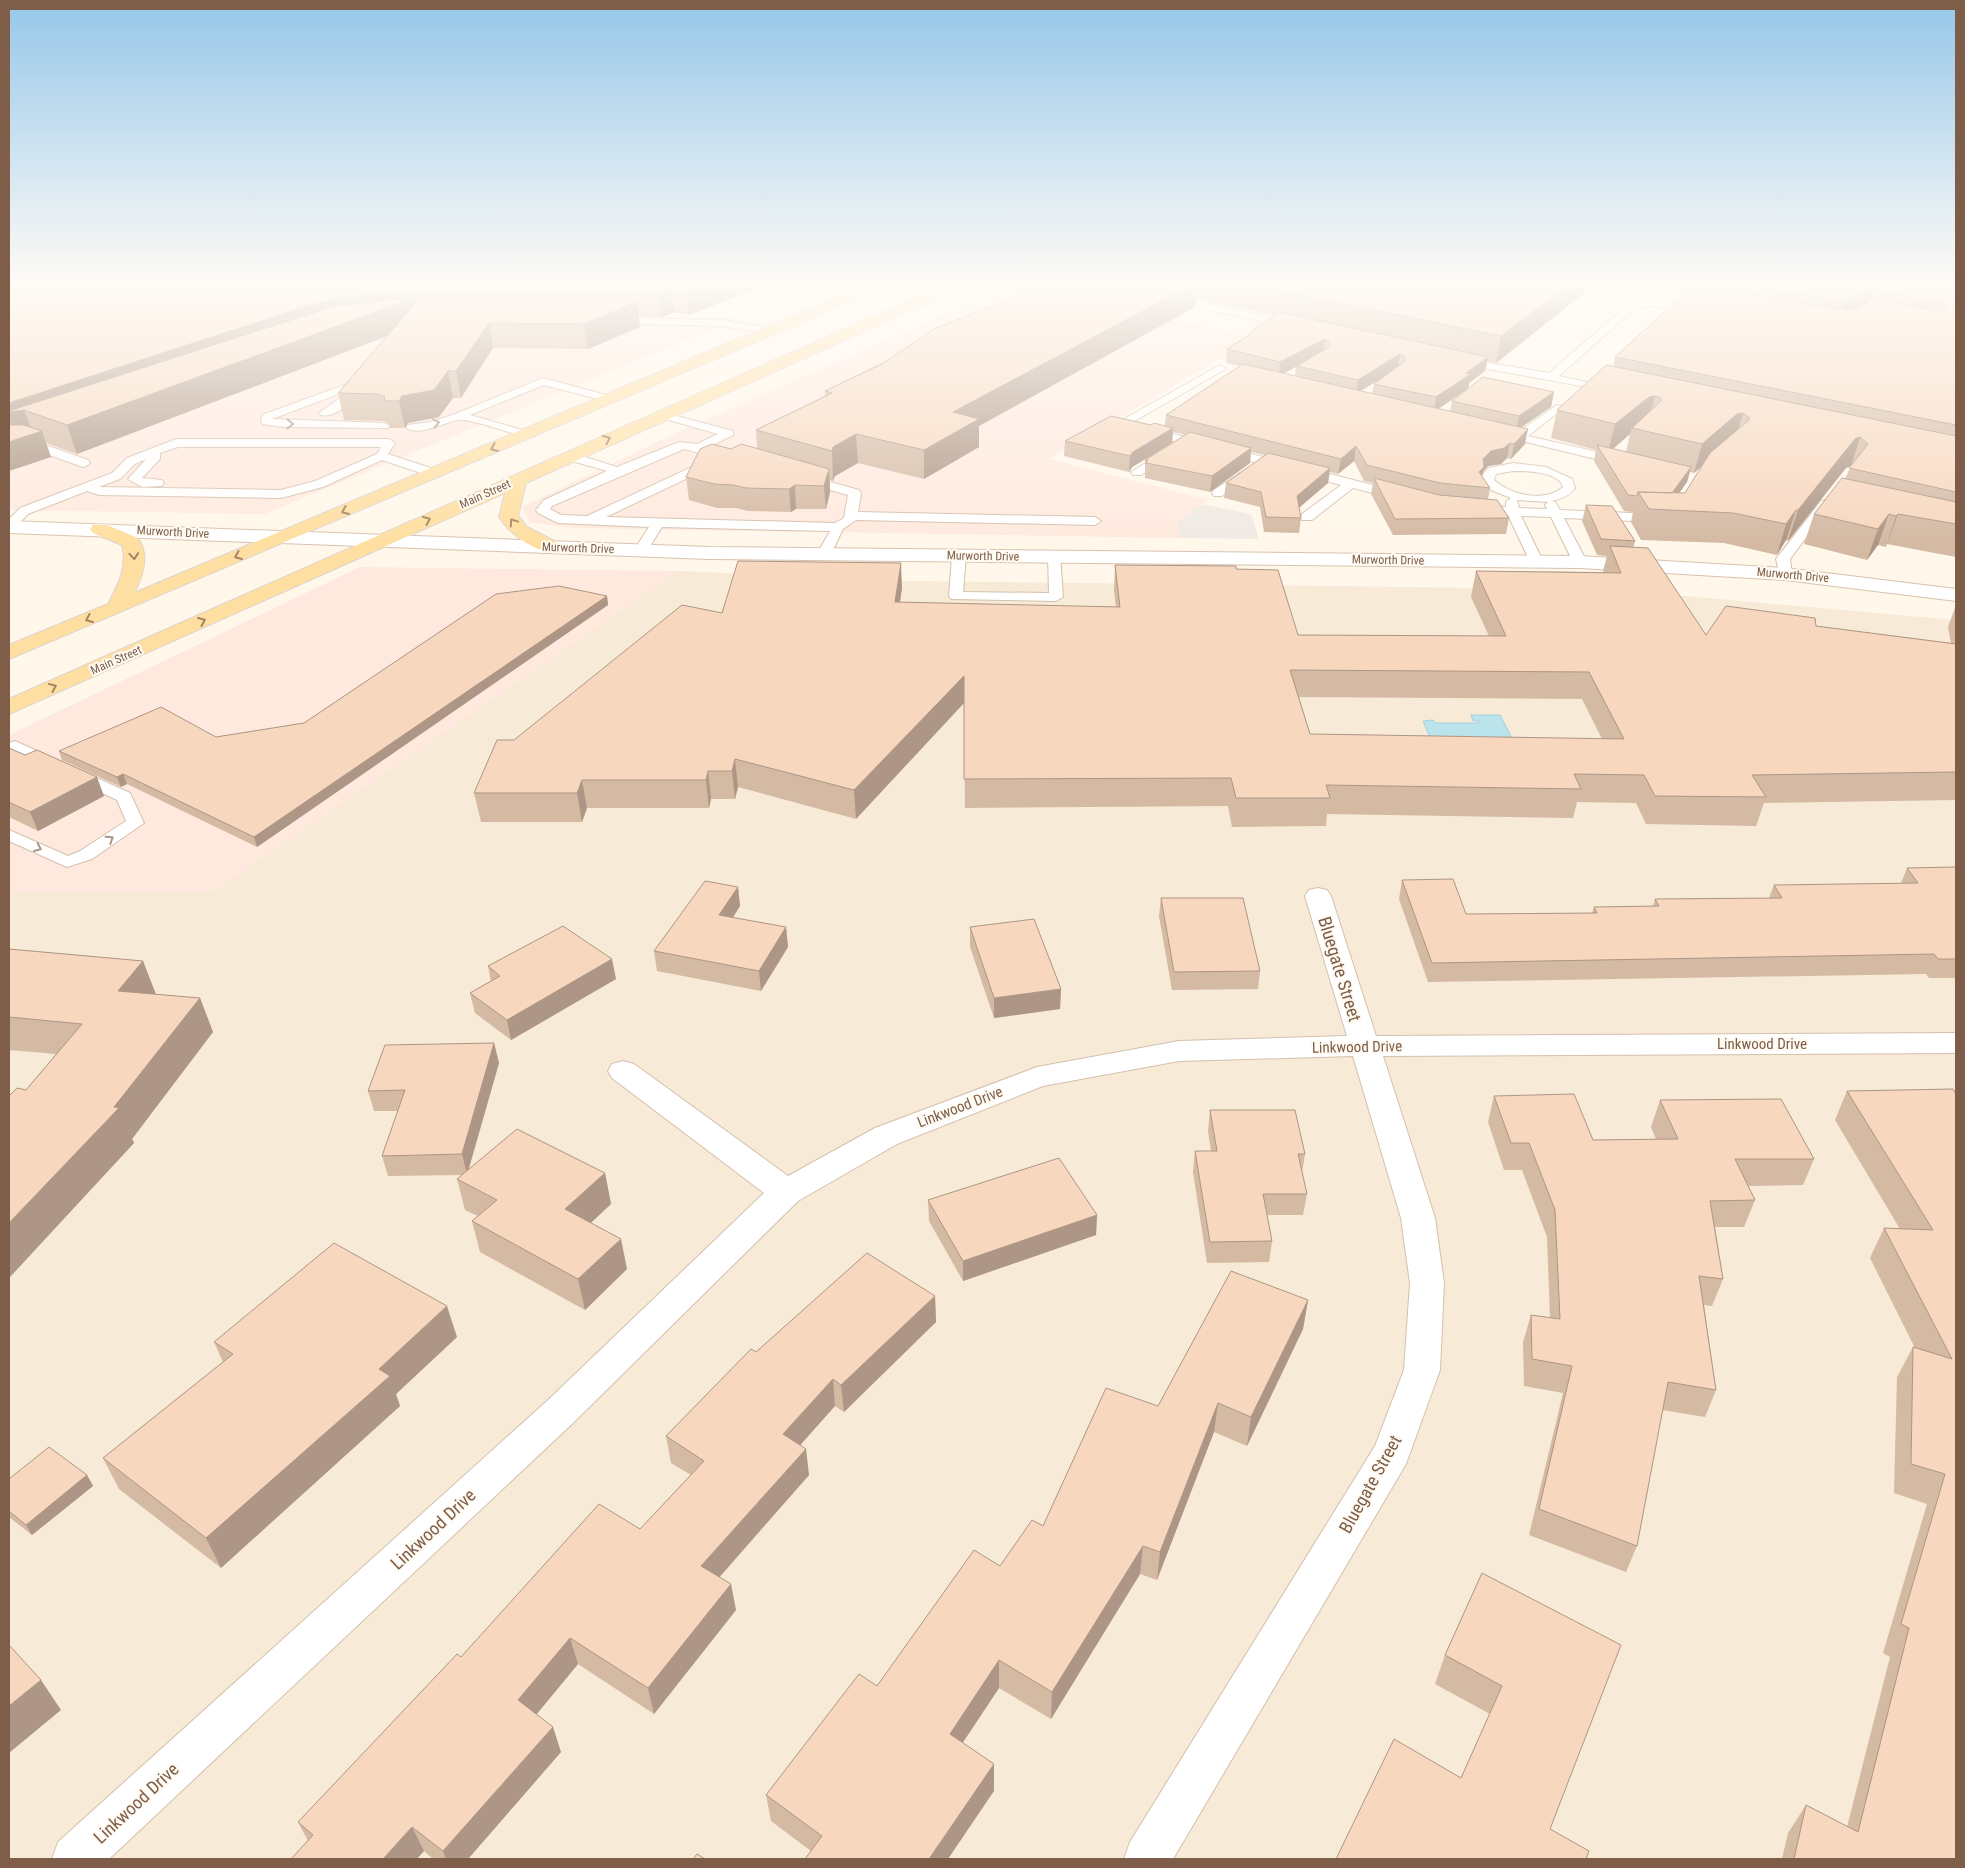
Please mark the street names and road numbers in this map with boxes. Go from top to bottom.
street label: Main Street [457,476,513,511]
street label: Murworth Drive [136,523,210,541]
street label: Murworth Drive [542,540,615,556]
street label: Murworth Drive [947,548,1020,564]
street label: Murworth Drive [1352,552,1425,568]
street label: Murworth Drive [1756,565,1830,585]
street label: Main Street [88,642,144,677]
street label: Bluegate Street [1314,914,1366,1024]
street label: Linkwood Drive [1717,1035,1807,1053]
street label: Linkwood Drive [1312,1037,1402,1057]
street label: Linkwood Drive [915,1082,1005,1132]
street label: Bluegate Street [1334,1431,1406,1537]
street label: Linkwood Drive [386,1484,480,1574]
street label: Linkwood Drive [89,1758,183,1848]

